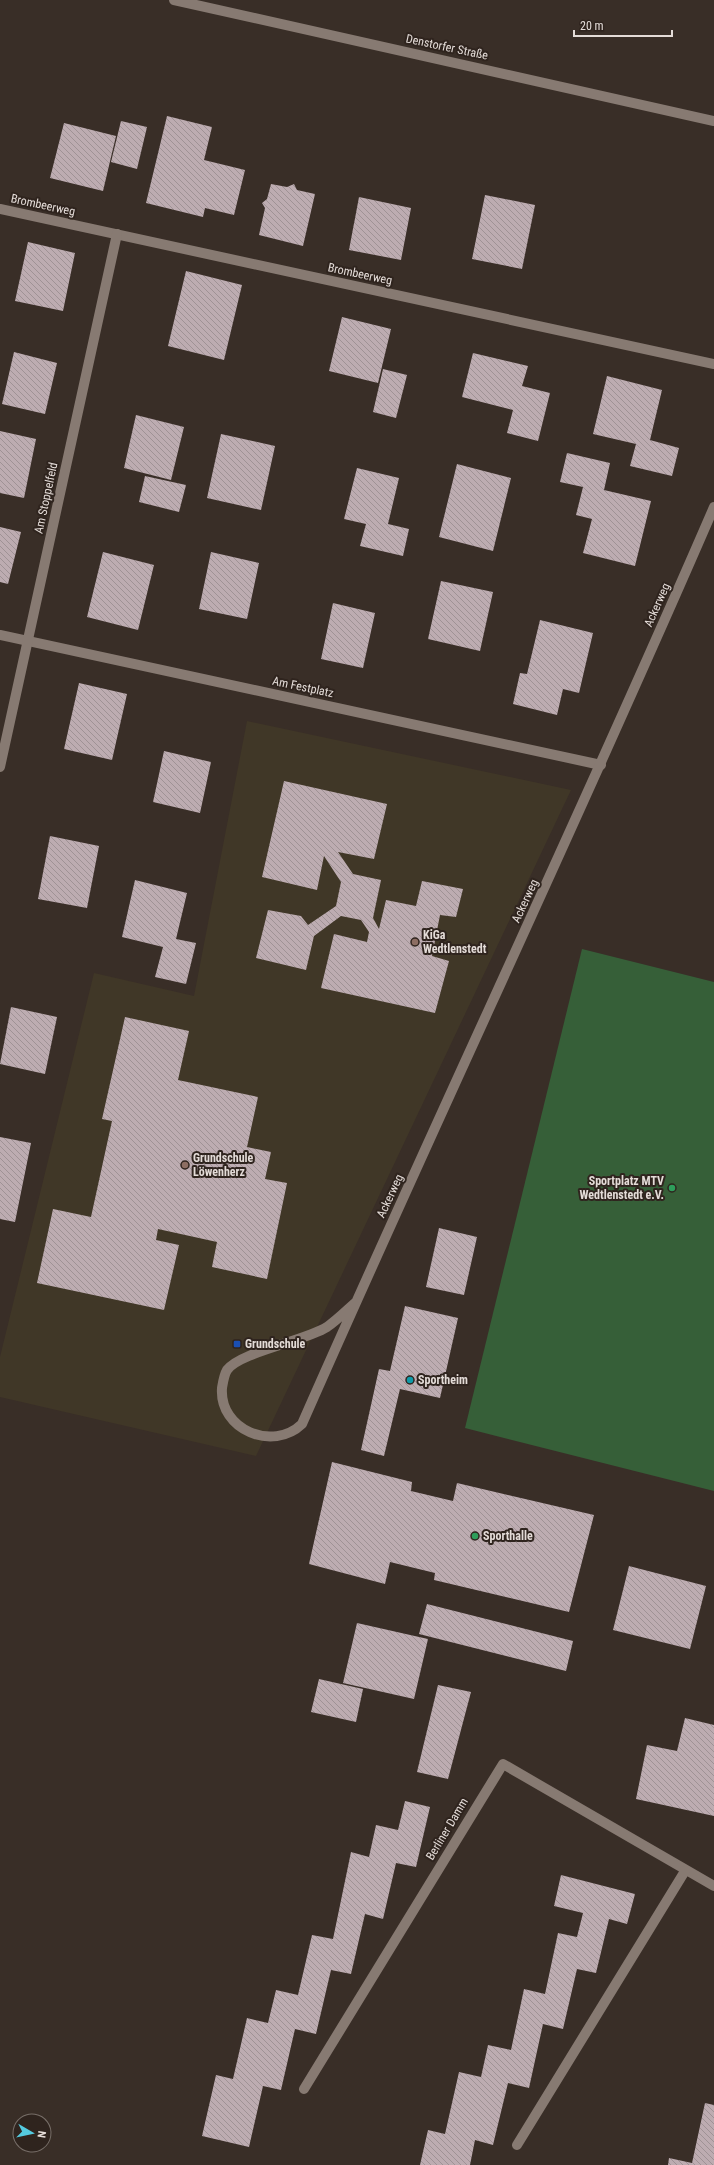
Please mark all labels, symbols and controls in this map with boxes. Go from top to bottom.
scale bar [574,12,672,38]
text: 20 m [580,19,604,33]
street label: Denstorfer Straße [405,31,490,63]
street label: Brombeerweg [10,191,77,219]
street label: Brombeerweg [327,260,394,288]
street label: Am Stoppelfeld [32,461,60,535]
street label: Ackerweg [641,581,673,629]
street label: Am Festplatz [271,674,335,700]
street label: Ackerweg [509,877,541,925]
place label: KiGa Wedtlenstedt [423,928,487,956]
marker: KiGa Wedtlenstedt [410,937,420,947]
place label: Grundschule Löwenherz [193,1151,254,1179]
marker: Grundschule Löwenherz [180,1160,190,1170]
street label: Ackerweg [374,1172,406,1220]
place label: Sportplatz MTV Wedtlenstedt e.V. [579,1174,664,1202]
marker: Sportplatz MTV Wedtlenstedt e.V. [667,1183,677,1193]
place label: Grundschule [245,1337,306,1351]
marker: Grundschule [232,1339,242,1349]
place label: Sportheim [418,1373,468,1387]
marker: Sportheim [405,1375,415,1385]
place label: Sporthalle [483,1529,533,1543]
marker: Sporthalle [470,1531,480,1541]
street label: Berliner Damm [423,1795,471,1863]
north arrow [12,2113,52,2153]
text: N [34,2130,48,2139]

